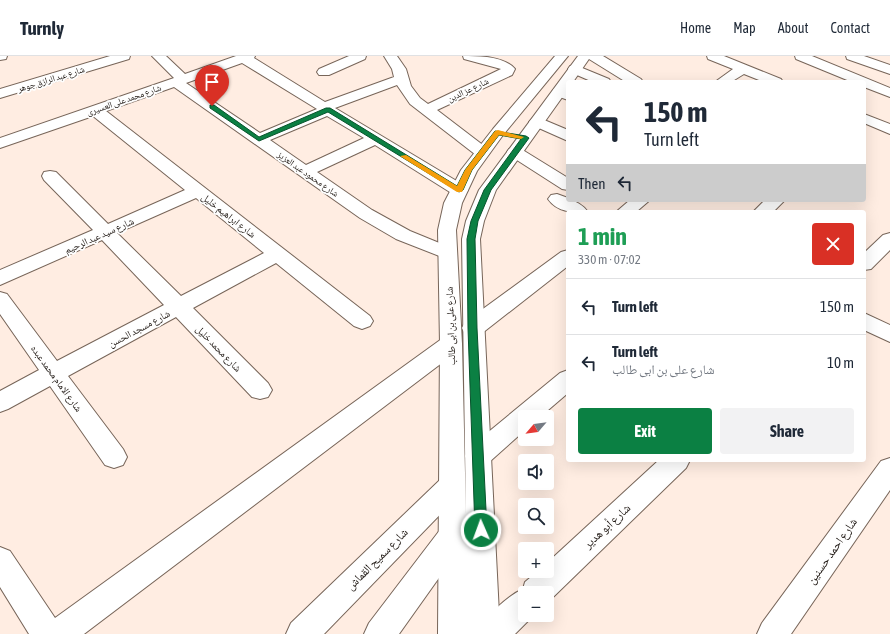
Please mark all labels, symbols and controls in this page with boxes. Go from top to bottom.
text: Turnly [20,17,64,39]
text: Home [680,20,711,36]
text: Map [733,20,756,36]
text: About [778,20,809,36]
text: Contact [831,20,870,36]
street label: شارع عبد الرازق جوهر [15,64,86,95]
pin [195,65,229,106]
icon: arrive [201,71,223,93]
street label: شارع عز الدين [446,76,491,105]
street label: شارع محمد على العسيرى [85,83,163,118]
icon: left [578,96,630,148]
text: 150 m [644,96,707,128]
text: Turn left [644,129,699,150]
street label: شارع محمود عبد العزيز [274,149,340,200]
icon: left [614,172,636,194]
text: Then [578,175,606,192]
street label: شارع ابراهيم خليل [198,191,258,242]
street label: شارع سيد عبد الرحيم [63,215,137,257]
text: 1 min [578,223,627,250]
button: close [812,223,854,265]
text: 330 m · 07:02 [578,252,641,267]
street label: شارع على بن ابى طالب [444,286,458,366]
icon: left [578,296,600,318]
text: Turn left [612,298,658,315]
text: 150 m [820,298,854,315]
street label: شارع مسجد الحسن [107,307,173,350]
street label: شارع محمد خليل [193,323,244,375]
street label: شارع الامام محمد عبده [27,343,85,415]
text: Turn left [612,343,658,360]
icon: left [578,352,600,374]
text: 10 m [827,354,854,371]
text: شارع على بن ابى طالب [612,362,715,377]
button: Exit [578,408,712,454]
button: Share [720,408,854,454]
north arrow [518,410,554,446]
map controls [518,410,554,622]
button: sound [518,454,554,490]
button: search [518,498,554,534]
street label: شارع أبو هدير [580,501,634,553]
position arrow [460,509,502,551]
street label: شارع احمد حسنين [804,515,861,587]
street label: شارع سميح القماش [343,525,412,593]
button: + [518,542,554,578]
button: − [518,586,554,622]

